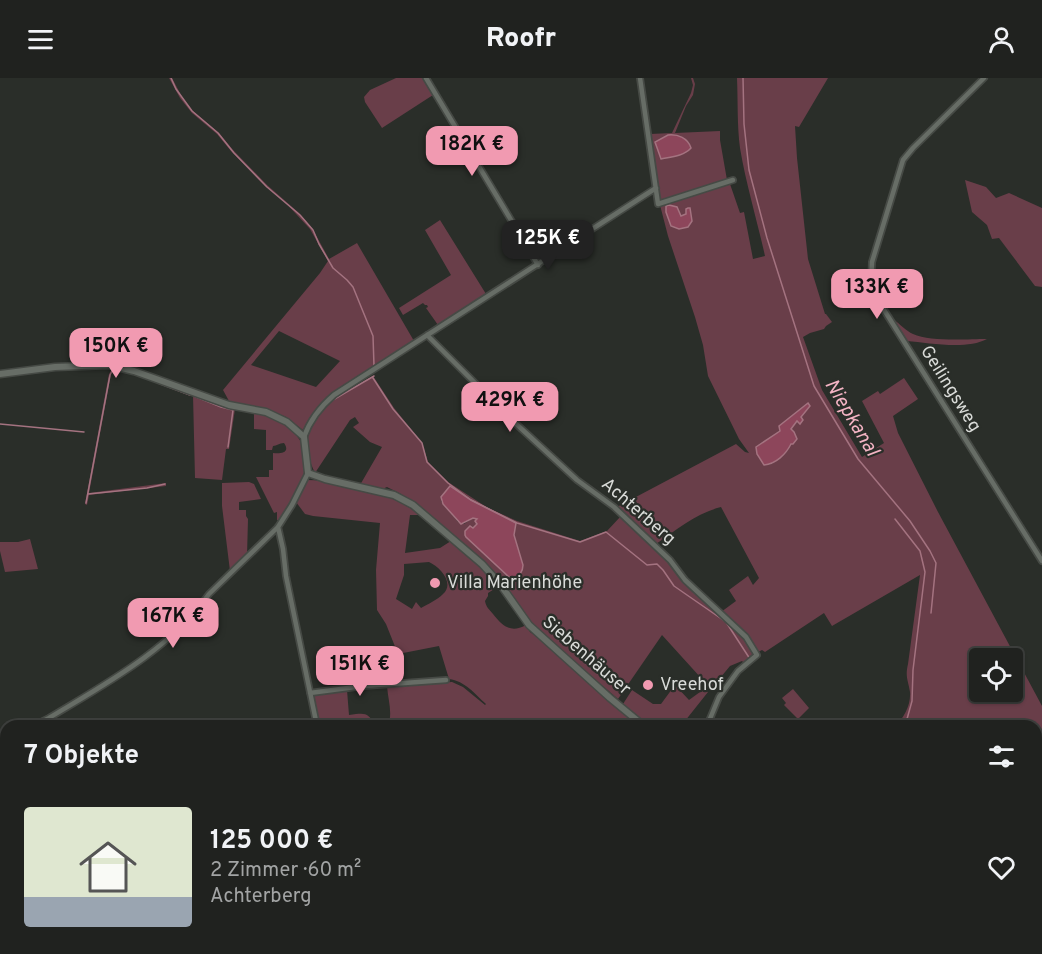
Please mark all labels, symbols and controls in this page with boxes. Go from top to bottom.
text: Roofr [486,22,556,56]
icon: menu [24,23,57,56]
icon: person [985,23,1018,56]
pin: 182K € [423,126,521,177]
text: 182K € [440,132,504,158]
pin: 125K € [499,220,597,271]
text: 125K € [516,226,580,252]
pin: 133K € [828,269,926,320]
text: 133K € [845,275,909,301]
pin: 150K € [67,328,165,379]
text: 150K € [83,334,149,360]
street label: Geilingsweg [914,342,986,436]
water label: Niepkanal [818,374,885,462]
pin: 429K € [461,382,559,433]
text: 429K € [475,388,545,414]
street label: Achterberg [596,473,680,551]
place label: Villa Marienhöhe [447,572,582,595]
marker: Villa Marienhöhe [428,576,442,590]
pin: 167K € [124,598,222,649]
text: 167K € [142,604,204,630]
street label: Siebenhäuser [537,611,635,701]
pin: 151K € [311,646,409,697]
map controls [969,648,1023,702]
button: locate [969,648,1023,702]
text: 151K € [330,652,390,678]
place label: Vreehof [660,674,724,697]
marker: Vreehof [641,678,655,692]
text: 7 Objekte [24,740,139,773]
icon: filters [985,740,1018,773]
text: 125 000 € [210,825,333,858]
icon: home [72,831,144,903]
icon: heart [985,851,1018,884]
text: 2 Zimmer · 60 m² [210,858,361,884]
text: Achterberg [210,884,311,910]

